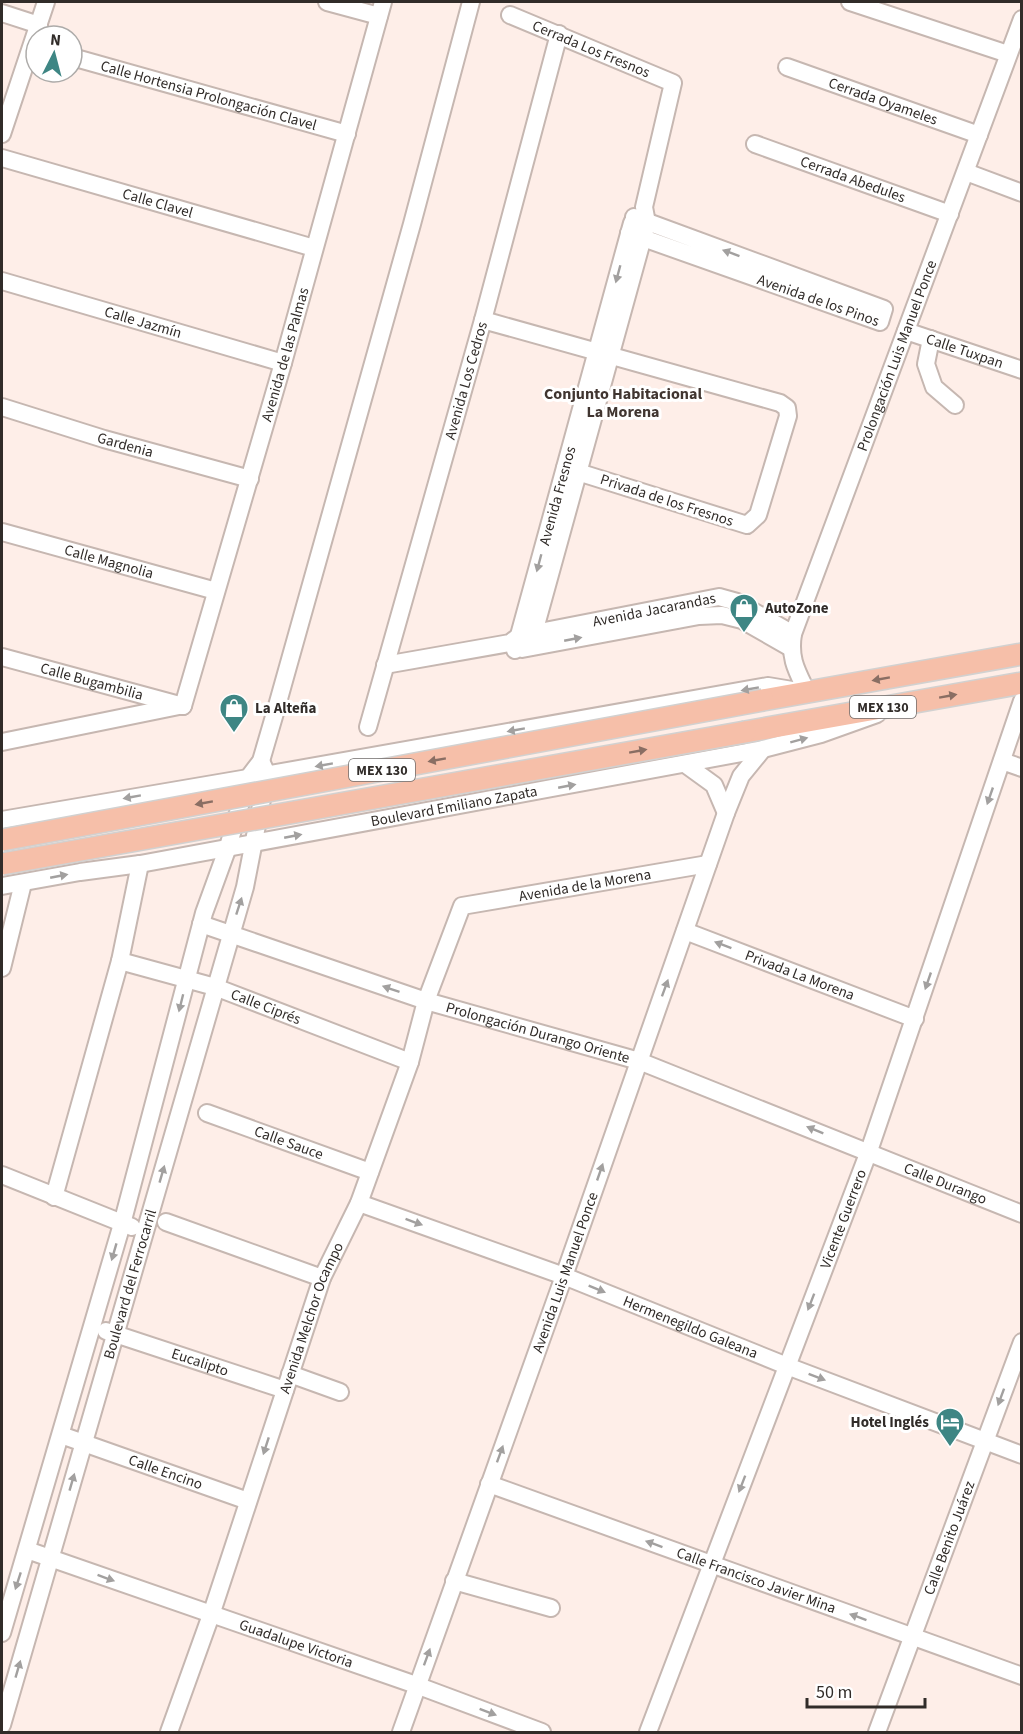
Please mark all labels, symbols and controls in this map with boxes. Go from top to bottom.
street label: Cerrada Los Fresnos [529,15,653,83]
north arrow [24,24,84,84]
text: N [49,29,62,52]
street label: Calle Hortensia Prolongación Clavel [98,56,319,136]
street label: Cerrada Oyameles [826,73,940,131]
street label: Cerrada Abedules [797,151,908,208]
street label: Calle Clavel [120,183,195,224]
one-way arrow [722,248,740,257]
street label: Prolongación Luis Manuel Ponce [852,257,942,454]
one-way arrow [613,265,622,283]
street label: Avenida de los Pinos [754,269,882,332]
street label: Avenida de las Palmas [256,285,314,424]
street label: Calle Jazmín [102,301,184,344]
street label: Avenida Los Cedros [440,319,493,442]
street label: Calle Tuxpan [923,328,1006,374]
district label: Conjunto Habitacional La Morena [544,383,702,423]
street label: Gardenia [95,428,156,463]
street label: Avenida Fresnos [534,444,581,548]
street label: Privada de los Fresnos [598,469,736,532]
street label: Calle Magnolia [62,540,156,584]
one-way arrow [534,554,543,572]
street label: Avenida Jacarandas [591,588,718,632]
shop icon: AutoZone [728,592,760,634]
place label: AutoZone [764,598,829,619]
one-way arrow [563,634,582,643]
street label: Calle Bugambilia [38,658,145,706]
one-way arrow [872,675,891,684]
one-way arrow [740,685,759,694]
one-way arrow [938,691,957,700]
shop icon: La Alteña [218,692,250,734]
road number: MEX 130 [850,696,916,718]
place label: La Alteña [255,698,316,719]
one-way arrow [507,726,526,735]
one-way arrow [790,734,809,744]
one-way arrow [629,746,648,755]
one-way arrow [427,756,446,765]
road number: MEX 130 [349,759,415,781]
one-way arrow [315,760,334,769]
street label: Boulevard Emiliano Zapata [369,781,539,832]
one-way arrow [558,781,577,790]
one-way arrow [984,787,994,805]
one-way arrow [123,793,142,802]
one-way arrow [194,798,213,807]
one-way arrow [283,831,302,840]
street label: Avenida de la Morena [517,864,653,907]
one-way arrow [50,871,69,880]
one-way arrow [235,897,244,915]
one-way arrow [713,940,731,950]
street label: Privada La Morena [742,945,858,1006]
one-way arrow [922,972,932,990]
one-way arrow [660,978,670,996]
street label: Calle Ciprés [228,984,304,1030]
one-way arrow [382,984,400,993]
one-way arrow [175,994,185,1012]
street label: Prolongación Durango Oriente [443,997,632,1069]
street label: Calle Sauce [251,1121,326,1165]
one-way arrow [805,1125,823,1135]
street label: Calle Durango [901,1158,990,1210]
one-way arrow [596,1162,606,1180]
one-way arrow [158,1165,167,1183]
street label: Vicente Guerrero [815,1166,872,1272]
street label: Avenida Luis Manuel Ponce [527,1189,604,1356]
street label: Boulevard del Ferrocarril [99,1207,162,1362]
one-way arrow [405,1218,423,1228]
street label: Avenida Melchor Ocampo [275,1239,349,1396]
one-way arrow [109,1244,118,1262]
one-way arrow [588,1285,606,1294]
street label: Hermenegildo Galeana [620,1291,761,1364]
one-way arrow [806,1293,815,1311]
street label: Eucalipto [169,1343,231,1382]
one-way arrow [808,1373,826,1382]
one-way arrow [996,1388,1006,1406]
hotel icon: Hotel Inglés [934,1406,966,1448]
place label: Hotel Inglés [851,1412,929,1433]
one-way arrow [261,1437,271,1455]
one-way arrow [495,1445,505,1463]
street label: Calle Encino [126,1450,205,1495]
one-way arrow [68,1473,77,1491]
one-way arrow [737,1476,747,1494]
street label: Calle Benito Juárez [919,1478,980,1598]
one-way arrow [645,1538,663,1548]
street label: Calle Francisco Javier Mina [673,1542,839,1619]
one-way arrow [13,1572,22,1590]
one-way arrow [97,1573,115,1583]
one-way arrow [848,1612,866,1622]
street label: Guadalupe Victoria [236,1614,356,1673]
one-way arrow [422,1648,432,1666]
one-way arrow [14,1660,23,1678]
scale bar [807,1671,926,1709]
text: 50 m [816,1680,852,1705]
one-way arrow [479,1708,497,1717]

